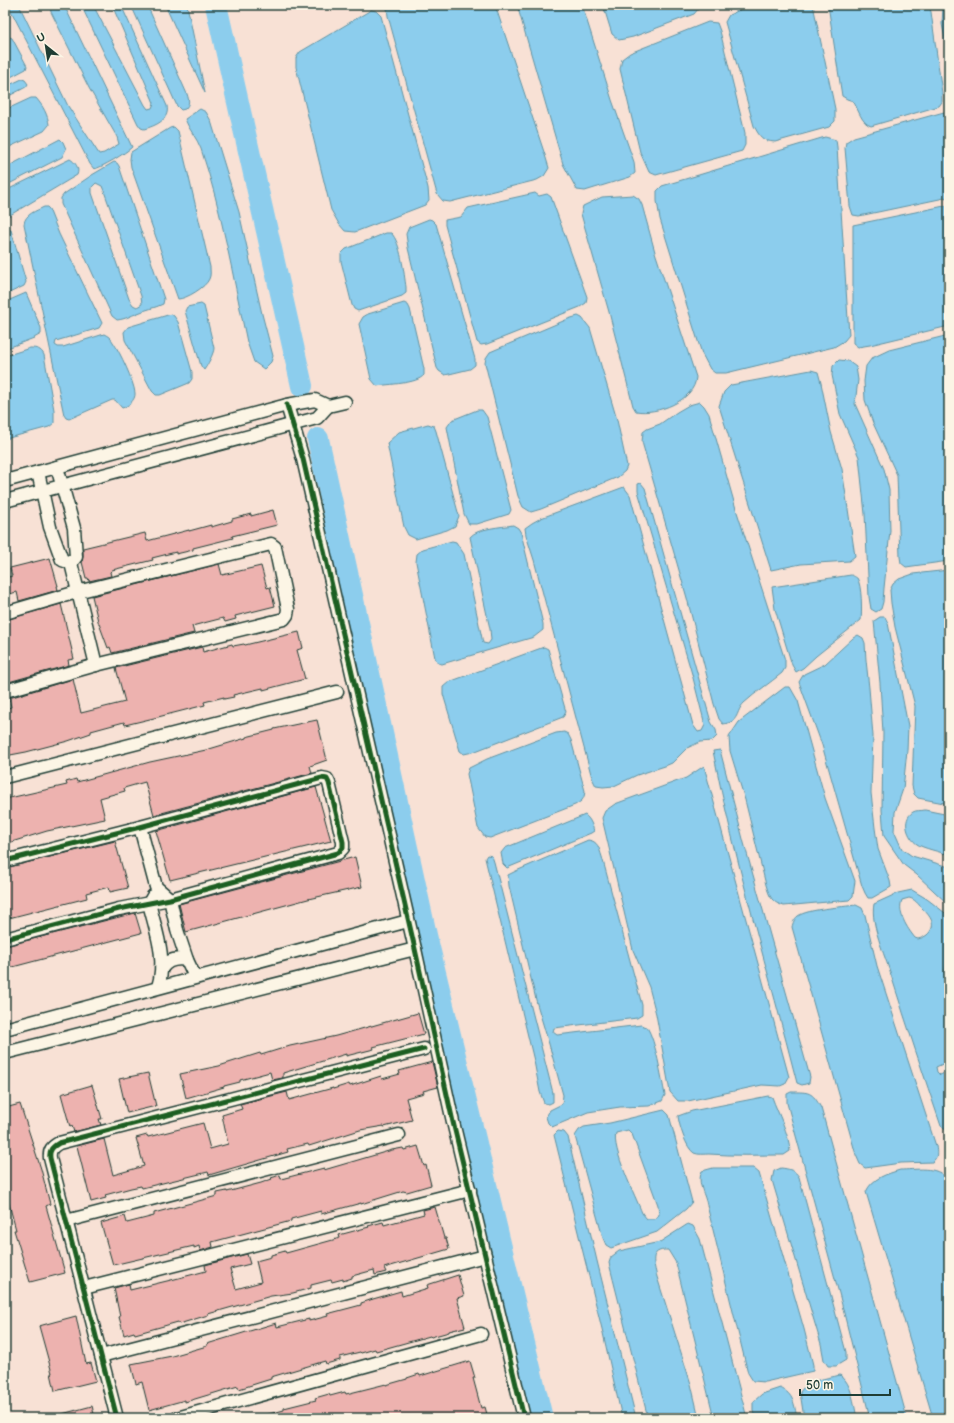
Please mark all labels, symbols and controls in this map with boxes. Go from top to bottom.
north arrow [26,26,66,66]
text: U [35,30,48,45]
scale bar [800,1371,890,1397]
text: 50 m [806,1378,833,1393]

